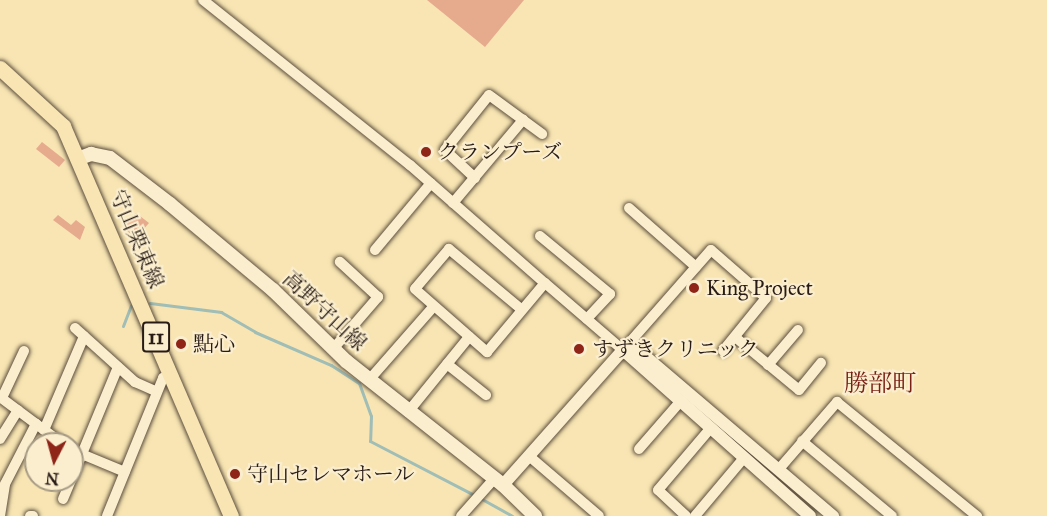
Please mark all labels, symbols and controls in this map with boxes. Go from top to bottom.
place label: クランプーズ [438,139,563,165]
marker: クランプーズ [419,145,433,159]
street label: 守山栗東線 [105,186,169,292]
street label: 高野守山線 [278,266,372,356]
place label: King Project [706,275,813,301]
marker: King Project [687,281,701,295]
road number: 11 [141,320,171,354]
place label: 點心 [193,331,235,357]
place label: すずきクリニック [592,336,760,362]
marker: 點心 [174,337,188,351]
marker: すずきクリニック [570,340,588,358]
district label: 勝部町 [844,370,916,398]
north arrow [24,432,84,492]
place label: 守山セレマホール [247,461,415,487]
marker: 守山セレマホール [228,467,242,481]
text: N [45,468,60,489]

